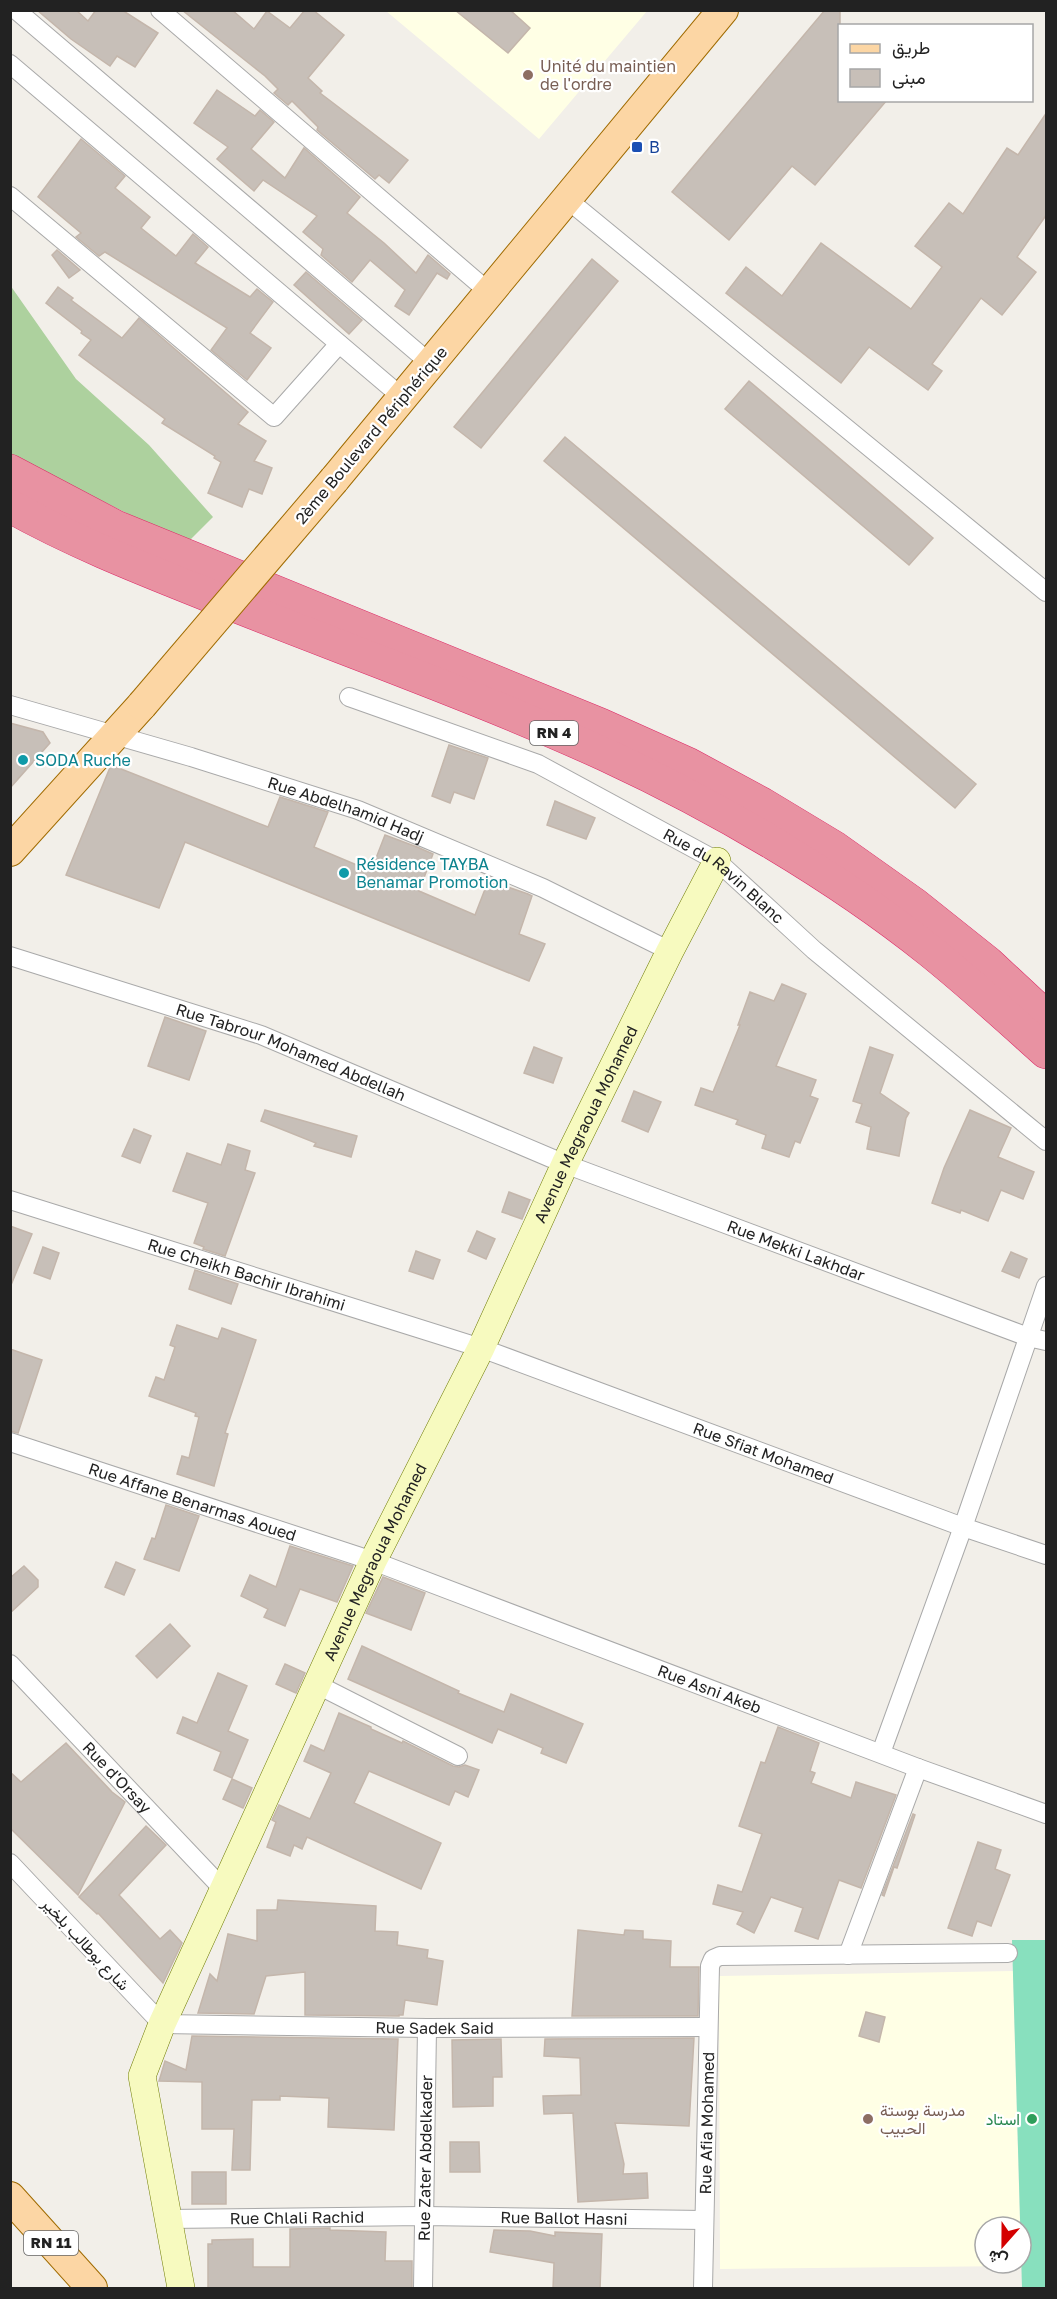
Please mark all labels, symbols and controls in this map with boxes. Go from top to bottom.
legend [838,24,1033,102]
text: طريق [892,36,930,59]
place label: Unité du maintien de l'ordre [540,56,676,94]
text: مبنى [892,66,926,89]
marker: Unité du maintien de l'ordre [521,68,535,82]
place label: B [649,137,660,157]
marker: B [630,140,644,154]
street label: 2ème Boulevard Périphérique [291,342,451,528]
road number: RN 4 [530,721,578,745]
place label: SODA Ruche [35,750,131,770]
marker: SODA Ruche [16,753,30,767]
street label: Rue Abdelhamid Hadj [265,772,427,847]
street label: Rue du Ravin Blanc [660,824,788,928]
place label: Résidence TAYBA Benamar Promotion [356,854,508,892]
marker: Résidence TAYBA Benamar Promotion [337,866,351,880]
street label: Rue Tabrour Mohamed Abdellah [173,999,409,1105]
street label: Avenue Megraoua Mohamed [530,1022,642,1226]
street label: Rue Mekki Lakhdar [724,1216,868,1285]
street label: Rue Cheikh Bachir Ibrahimi [145,1234,348,1315]
street label: Rue Sfiat Mohamed [690,1418,837,1488]
street label: Rue Affane Benarmas Aoued [86,1458,299,1545]
street label: Avenue Megraoua Mohamed [319,1460,431,1664]
street label: Rue Asni Akeb [655,1660,764,1718]
street label: Rue d'Orsay [79,1737,156,1817]
street label: شارع بوطالب بلخير [36,1893,134,1996]
street label: Rue Sadek Said [375,2017,494,2038]
street label: Rue Afia Mohamed [695,2051,718,2195]
street label: Rue Zater Abdelkader [414,2075,436,2241]
place label: مدرسة بوستة الحبيب [880,2100,965,2138]
place label: استاد [986,2109,1020,2129]
marker: مدرسة بوستة الحبيب [861,2112,875,2126]
marker: استاد [1025,2112,1039,2126]
street label: Rue Chlali Rachid [230,2207,364,2228]
street label: Rue Ballot Hasni [500,2207,628,2229]
north arrow [973,2215,1033,2275]
road number: RN 11 [24,2231,78,2255]
text: ش [985,2246,1010,2272]

